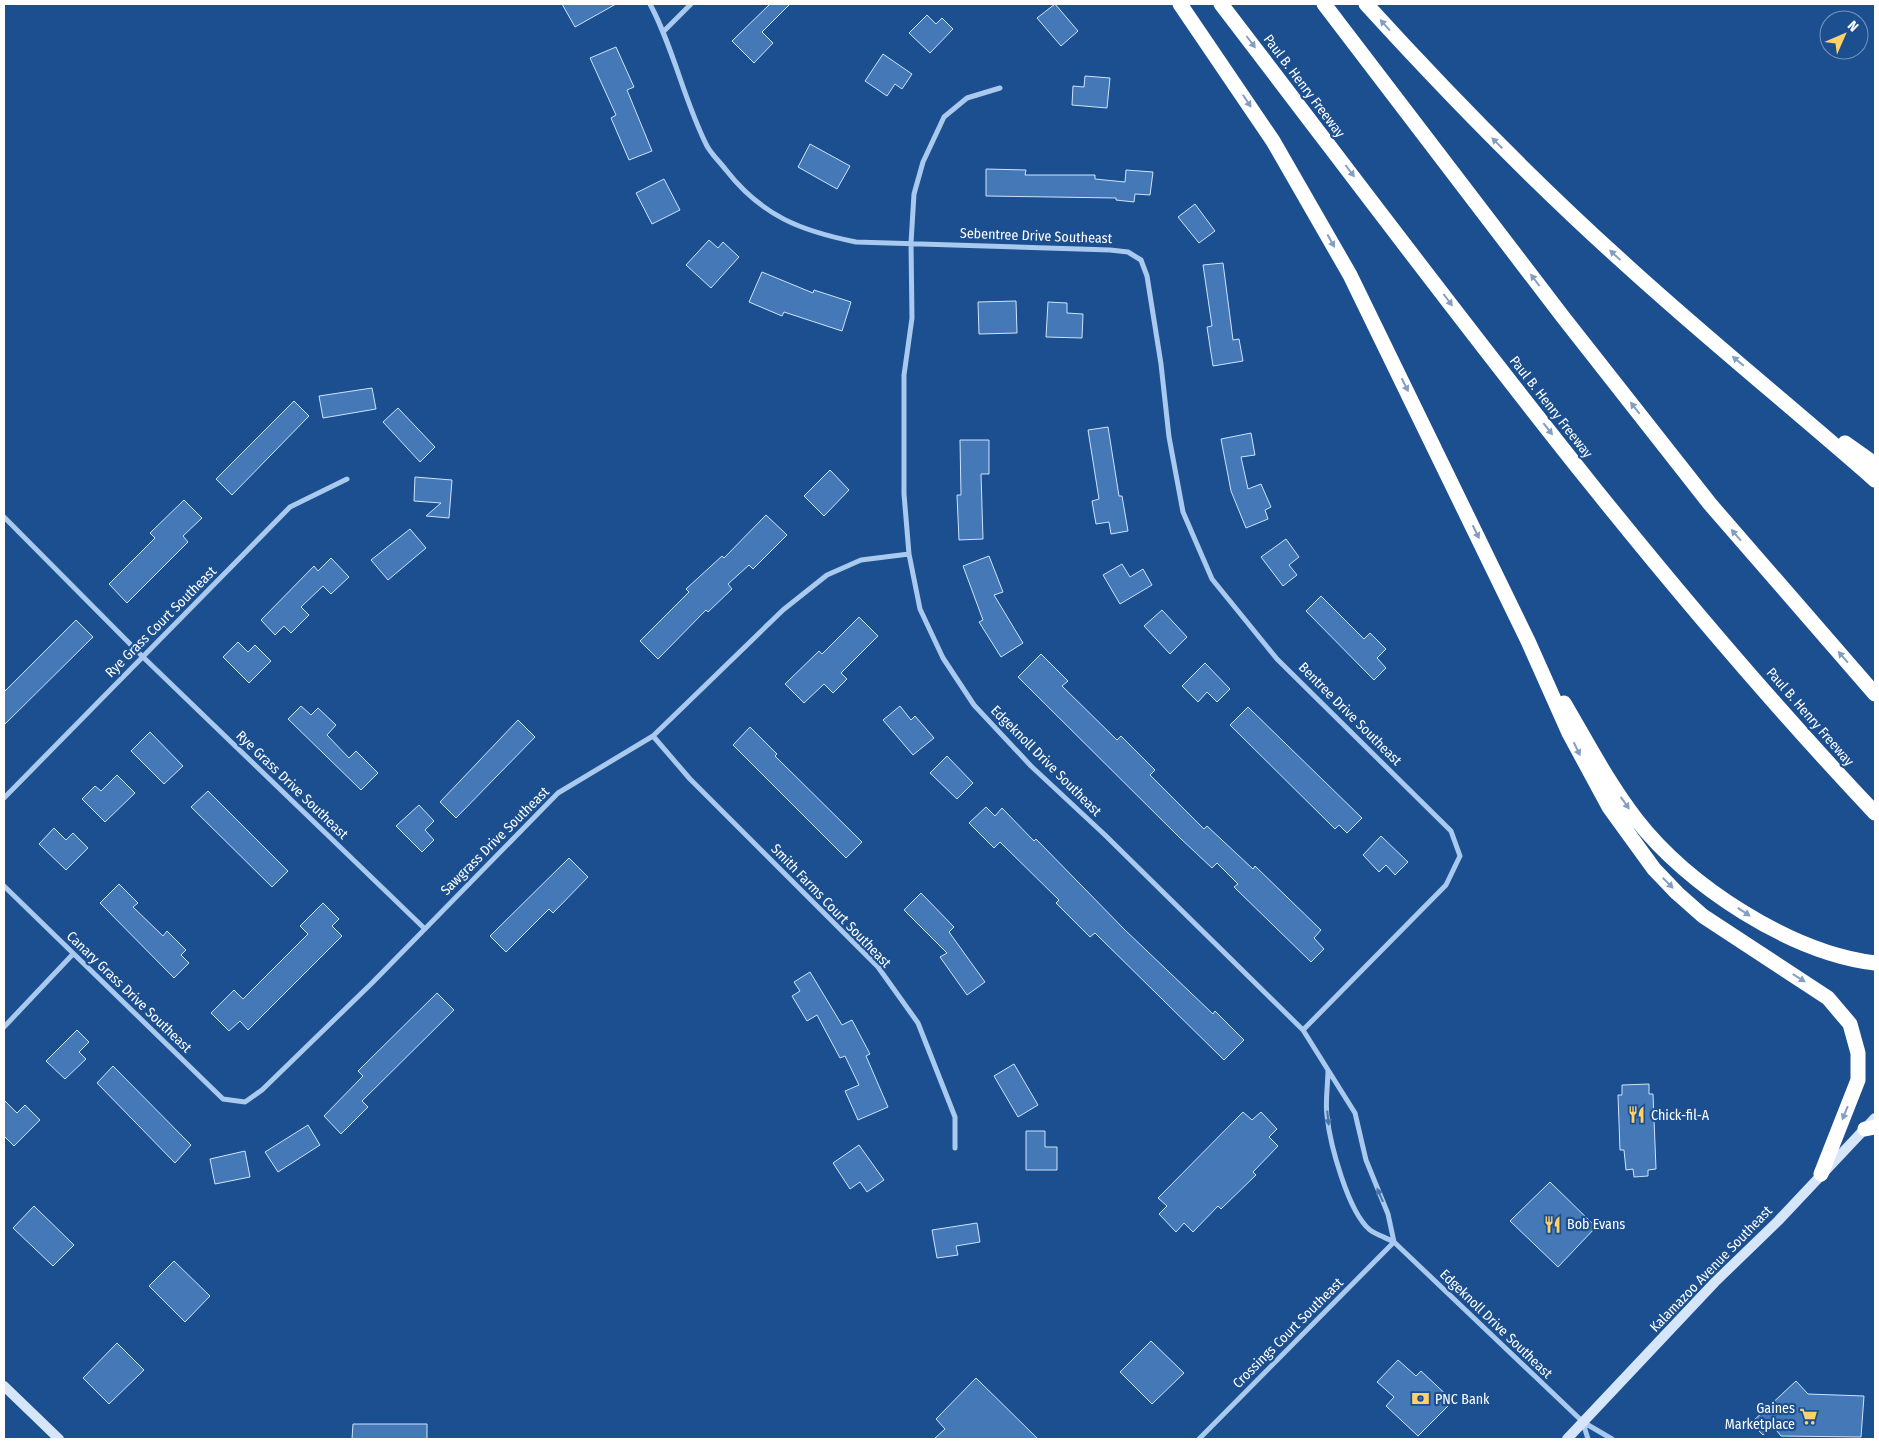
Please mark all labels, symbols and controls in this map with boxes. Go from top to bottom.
north arrow [1819,10,1869,60]
text: N [1844,17,1862,35]
one-way arrow [1379,19,1391,31]
street label: Paul B. Henry Freeway [1260,31,1349,142]
one-way arrow [1245,36,1256,49]
one-way arrow [1242,95,1252,108]
one-way arrow [1491,137,1503,149]
one-way arrow [1344,165,1355,178]
street label: Sebentree Drive Southeast [960,225,1113,247]
one-way arrow [1327,233,1335,248]
one-way arrow [1609,249,1621,261]
one-way arrow [1529,274,1540,287]
one-way arrow [1443,294,1454,307]
street label: Paul B. Henry Freeway [1506,353,1597,462]
one-way arrow [1731,356,1744,367]
one-way arrow [1401,378,1409,392]
one-way arrow [1629,402,1640,415]
one-way arrow [1542,422,1553,435]
one-way arrow [1472,524,1480,539]
one-way arrow [1731,528,1742,541]
street label: Rye Grass Court Southeast [102,563,220,681]
one-way arrow [1837,652,1849,664]
street label: Bentree Drive Southeast [1295,659,1405,769]
street label: Paul B. Henry Freeway [1763,664,1858,770]
street label: Edgeknoll Drive Southeast [987,702,1105,820]
street label: Rye Grass Drive Southeast [233,727,352,843]
one-way arrow [1573,742,1581,756]
street label: Sawgrass Drive Southeast [437,783,553,899]
one-way arrow [1620,796,1630,810]
street label: Smith Farms Court Southeast [767,841,895,972]
one-way arrow [1661,877,1673,889]
one-way arrow [1737,907,1751,917]
street label: Canary Grass Drive Southeast [63,928,195,1057]
one-way arrow [1792,973,1806,982]
restaurant icon: Chick-fil-A [1627,1105,1647,1125]
one-way arrow [1841,1106,1849,1121]
place label: Chick-fil-A [1651,1107,1710,1124]
one-way arrow [1324,1110,1332,1126]
one-way arrow [1376,1188,1384,1202]
street label: Kalamazoo Avenue Southeast [1646,1202,1776,1336]
restaurant icon: Bob Evans [1543,1214,1563,1234]
place label: Bob Evans [1567,1216,1625,1233]
street label: Edgeknoll Drive Southeast [1436,1266,1556,1382]
street label: Crossings Court Southeast [1229,1274,1347,1392]
bank icon: PNC Bank [1411,1389,1431,1409]
place label: PNC Bank [1435,1391,1490,1408]
place label: Gaines Marketplace [1725,1400,1795,1433]
supermarket icon: Gaines Marketplace [1799,1406,1819,1426]

